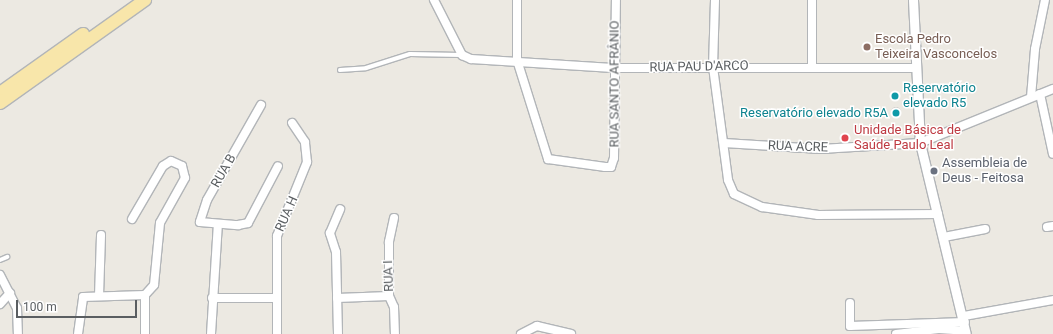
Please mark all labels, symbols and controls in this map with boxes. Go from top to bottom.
street label: RUA SANTO AFRÂNIO [607,21,623,147]
place label: Escola Pedro Teixeira Vasconcelos [875,32,997,63]
marker: Escola Pedro Teixeira Vasconcelos [862,42,872,52]
street label: RUA PAU D'ARCO [649,58,749,76]
place label: Reservatório elevado R5 [903,81,976,112]
marker: Reservatório elevado R5 [890,91,900,101]
place label: Reservatório elevado R5A [740,105,888,121]
marker: Reservatório elevado R5A [891,108,901,118]
place label: Unidade Básica de Saúde Paulo Leal [854,123,961,154]
marker: Unidade Básica de Saúde Paulo Leal [839,132,851,144]
street label: RUA ACRE [768,138,828,156]
street label: RUA B [208,151,240,191]
place label: Assembleia de Deus - Feitosa [942,156,1027,187]
marker: Assembleia de Deus - Feitosa [929,166,939,176]
street label: RUA H [272,194,302,234]
street label: RUA I [381,260,397,292]
scale bar [18,292,139,318]
text: 100 m [23,300,57,314]

